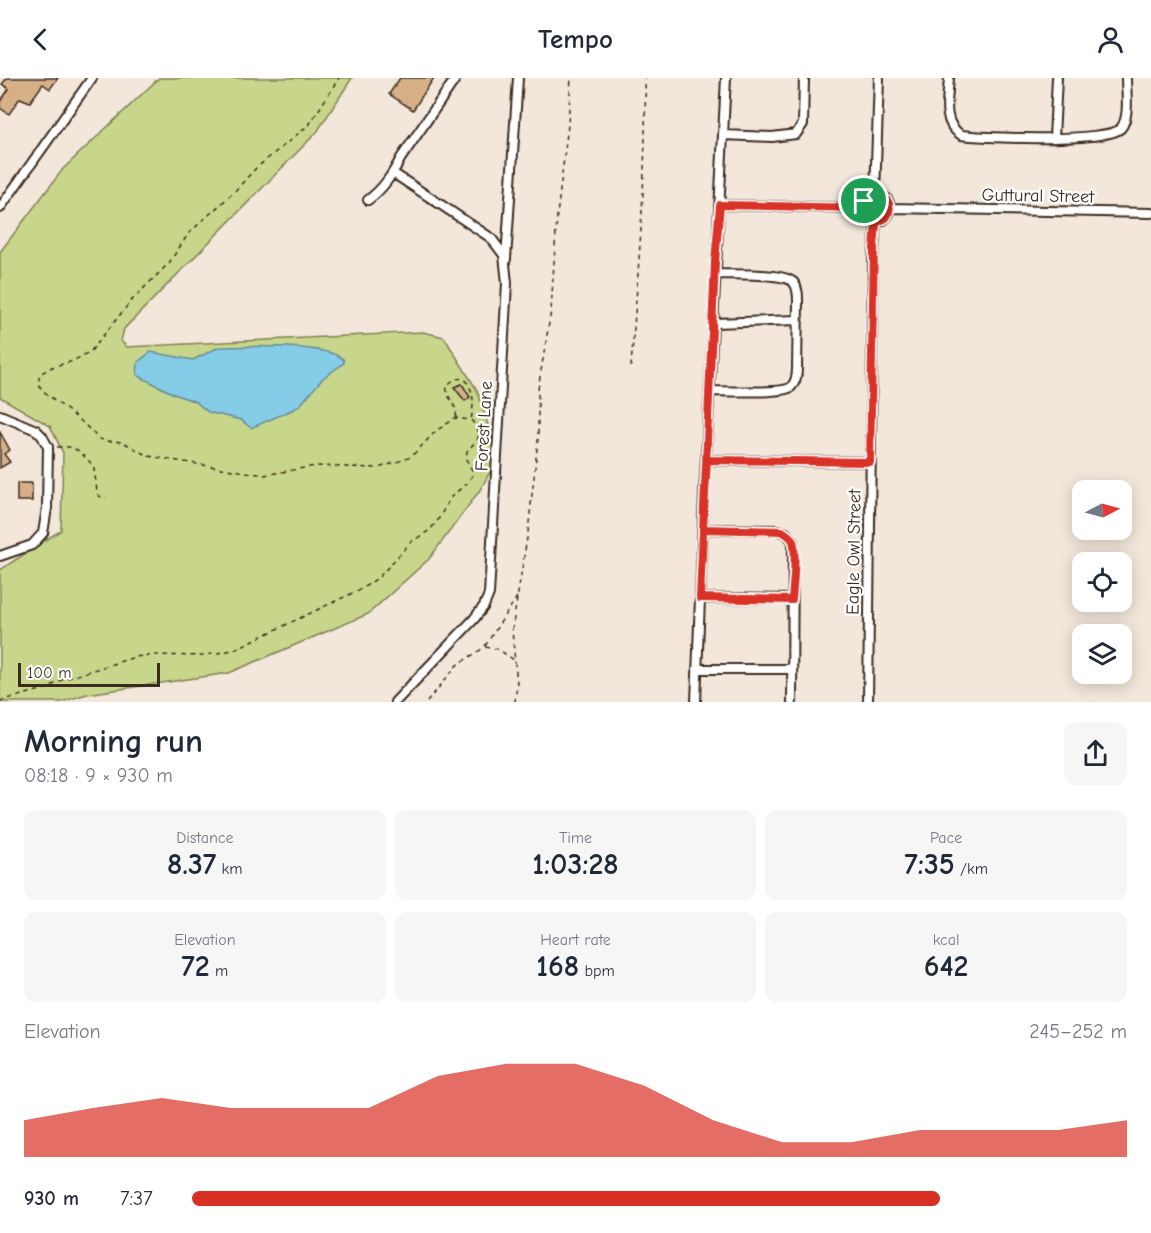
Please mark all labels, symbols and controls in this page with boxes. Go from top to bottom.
icon: back [24,23,57,56]
icon: person [1094,23,1127,56]
text: Tempo [538,24,613,55]
pin [838,175,889,226]
icon: arrive [847,184,880,217]
street label: Guttural Street [981,185,1095,207]
street label: Forest Lane [471,380,497,472]
north arrow [1072,480,1132,540]
map controls [1072,480,1132,684]
street label: Eagle Owl Street [842,488,866,615]
button: locate [1072,552,1132,612]
button: layers [1072,624,1132,684]
scale bar [18,660,160,688]
text: 100 m [27,664,71,682]
text: Morning run [24,722,203,760]
button: share [1064,722,1127,785]
text: 08:18 · 9 × 930 m [24,764,173,787]
text: Distance [176,829,233,847]
text: Time [559,829,592,847]
text: Pace [930,829,962,847]
text: 8.37 [167,847,216,882]
text: 1:03:28 [532,847,619,882]
text: 7:35 [904,847,955,882]
text: km [216,860,243,878]
text: /km [955,860,988,878]
text: Elevation [174,931,235,949]
text: Heart rate [540,931,611,949]
text: kcal [933,931,960,949]
text: 72 [181,949,210,984]
text: 168 [536,949,579,984]
text: 642 [924,949,969,984]
text: m [210,962,228,980]
text: bpm [579,962,615,980]
text: Elevation [24,1020,101,1043]
text: 245–252 m [1029,1020,1127,1043]
text: 930 m [24,1187,79,1210]
text: 7:37 [120,1187,153,1210]

